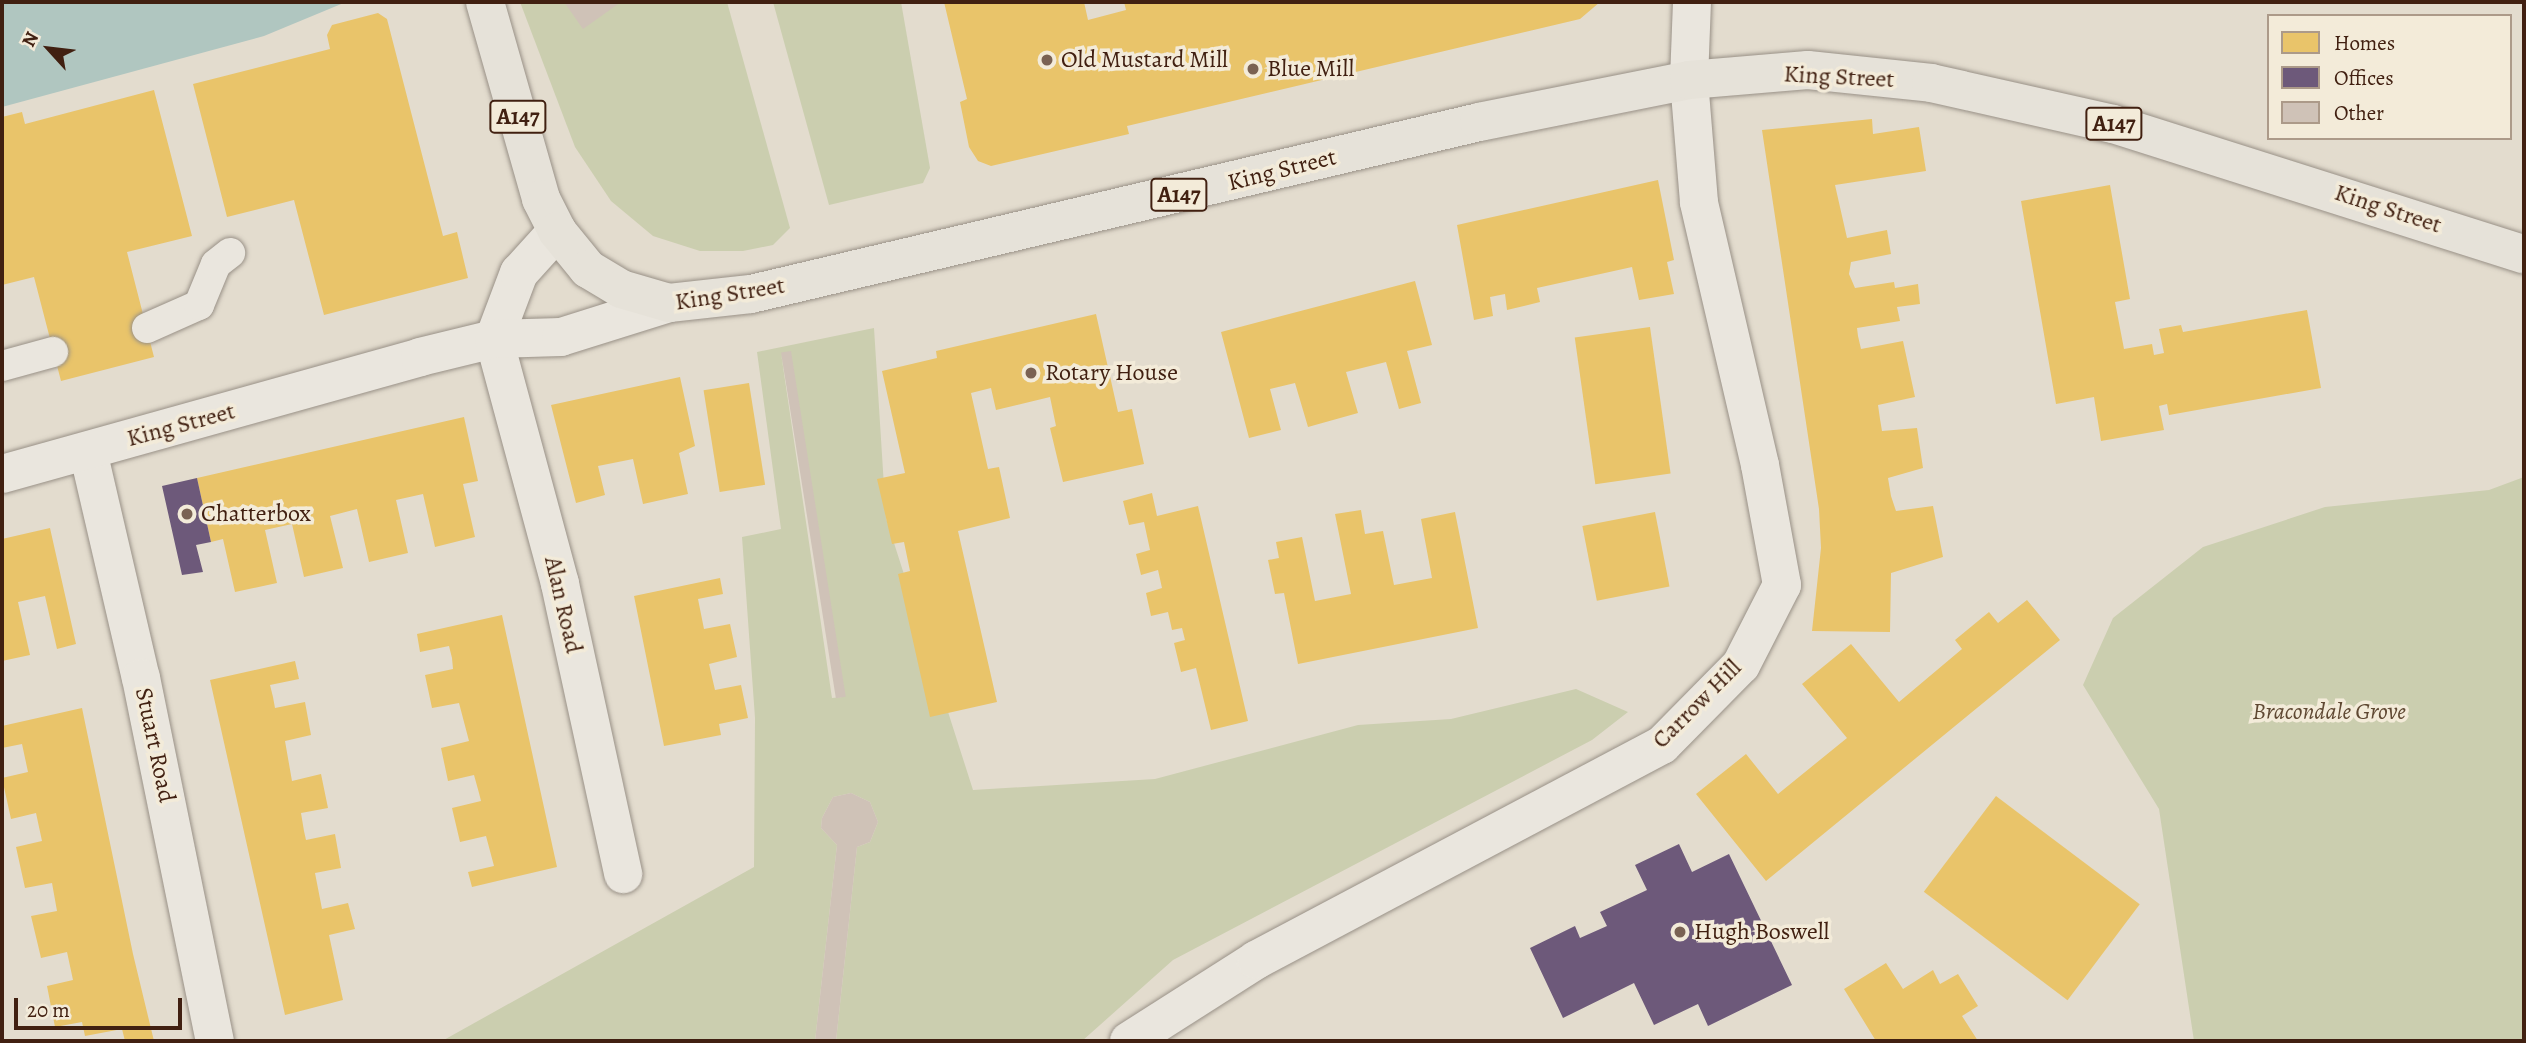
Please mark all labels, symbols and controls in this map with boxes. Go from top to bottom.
north arrow [14,14,84,84]
legend [2267,14,2512,140]
text: N [16,27,45,52]
text: Homes [2334,29,2395,57]
place label: Old Mustard Mill [1061,46,1228,74]
marker: Old Mustard Mill [1039,52,1055,68]
place label: Blue Mill [1267,55,1354,83]
street label: King Street [1783,60,1895,94]
marker: Blue Mill [1245,61,1261,77]
text: Offices [2334,64,2394,92]
road number: A147 [488,98,548,136]
text: Other [2334,99,2384,127]
road number: A147 [2084,105,2144,144]
street label: King Street [1225,143,1339,197]
road number: A147 [1149,176,1209,214]
street label: King Street [2331,178,2445,240]
street label: King Street [673,271,787,317]
place label: Rotary House [1045,359,1178,387]
marker: Rotary House [1023,365,1039,381]
street label: King Street [124,397,238,453]
place label: Chatterbox [201,500,311,528]
marker: Chatterbox [179,506,195,522]
street label: Alan Road [538,554,588,656]
street label: Carrow Hill [1647,654,1747,754]
street label: Stuart Road [129,685,181,805]
park label: Bracondale Grove [2252,698,2406,726]
place label: Hugh Boswell [1694,918,1829,946]
marker: Hugh Boswell [1672,924,1688,940]
scale bar [18,984,186,1028]
text: 20 m [27,996,70,1024]

